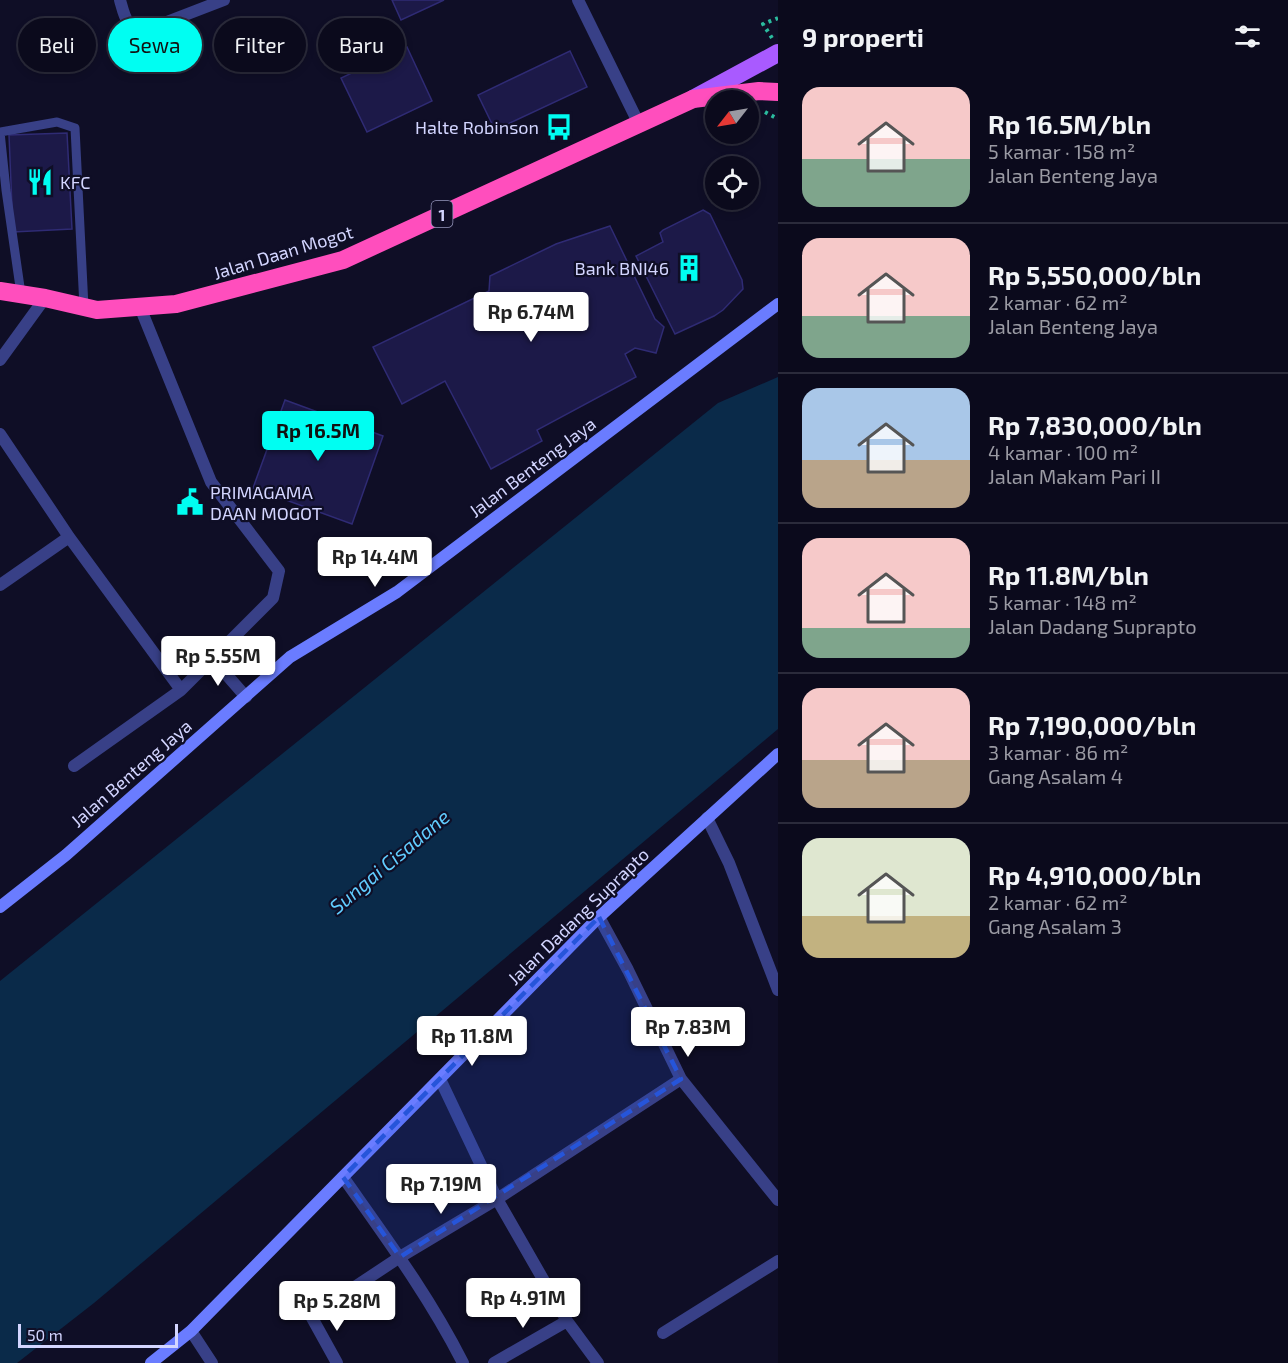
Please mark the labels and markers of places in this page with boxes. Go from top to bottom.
bus stop icon: Halte Robinson [544,112,574,142]
place label: Halte Robinson [415,116,539,138]
restaurant icon: KFC [25,167,55,197]
place label: KFC [60,171,90,193]
building icon: Bank BNI46 [674,253,704,283]
place label: Bank BNI46 [575,257,669,279]
pin: Rp 6.74M [469,292,593,343]
pin: Rp 16.5M [256,411,380,462]
place label: PRIMAGAMA DAAN MOGOT [210,481,323,524]
public building icon: PRIMAGAMA DAAN MOGOT [175,487,205,517]
pin: Rp 14.4M [313,537,437,588]
pin: Rp 5.55M [156,636,280,687]
pin: Rp 7.83M [626,1007,750,1058]
pin: Rp 11.8M [410,1016,534,1067]
pin: Rp 7.19M [379,1164,503,1215]
pin: Rp 4.91M [461,1278,585,1329]
pin: Rp 5.28M [275,1281,399,1332]

